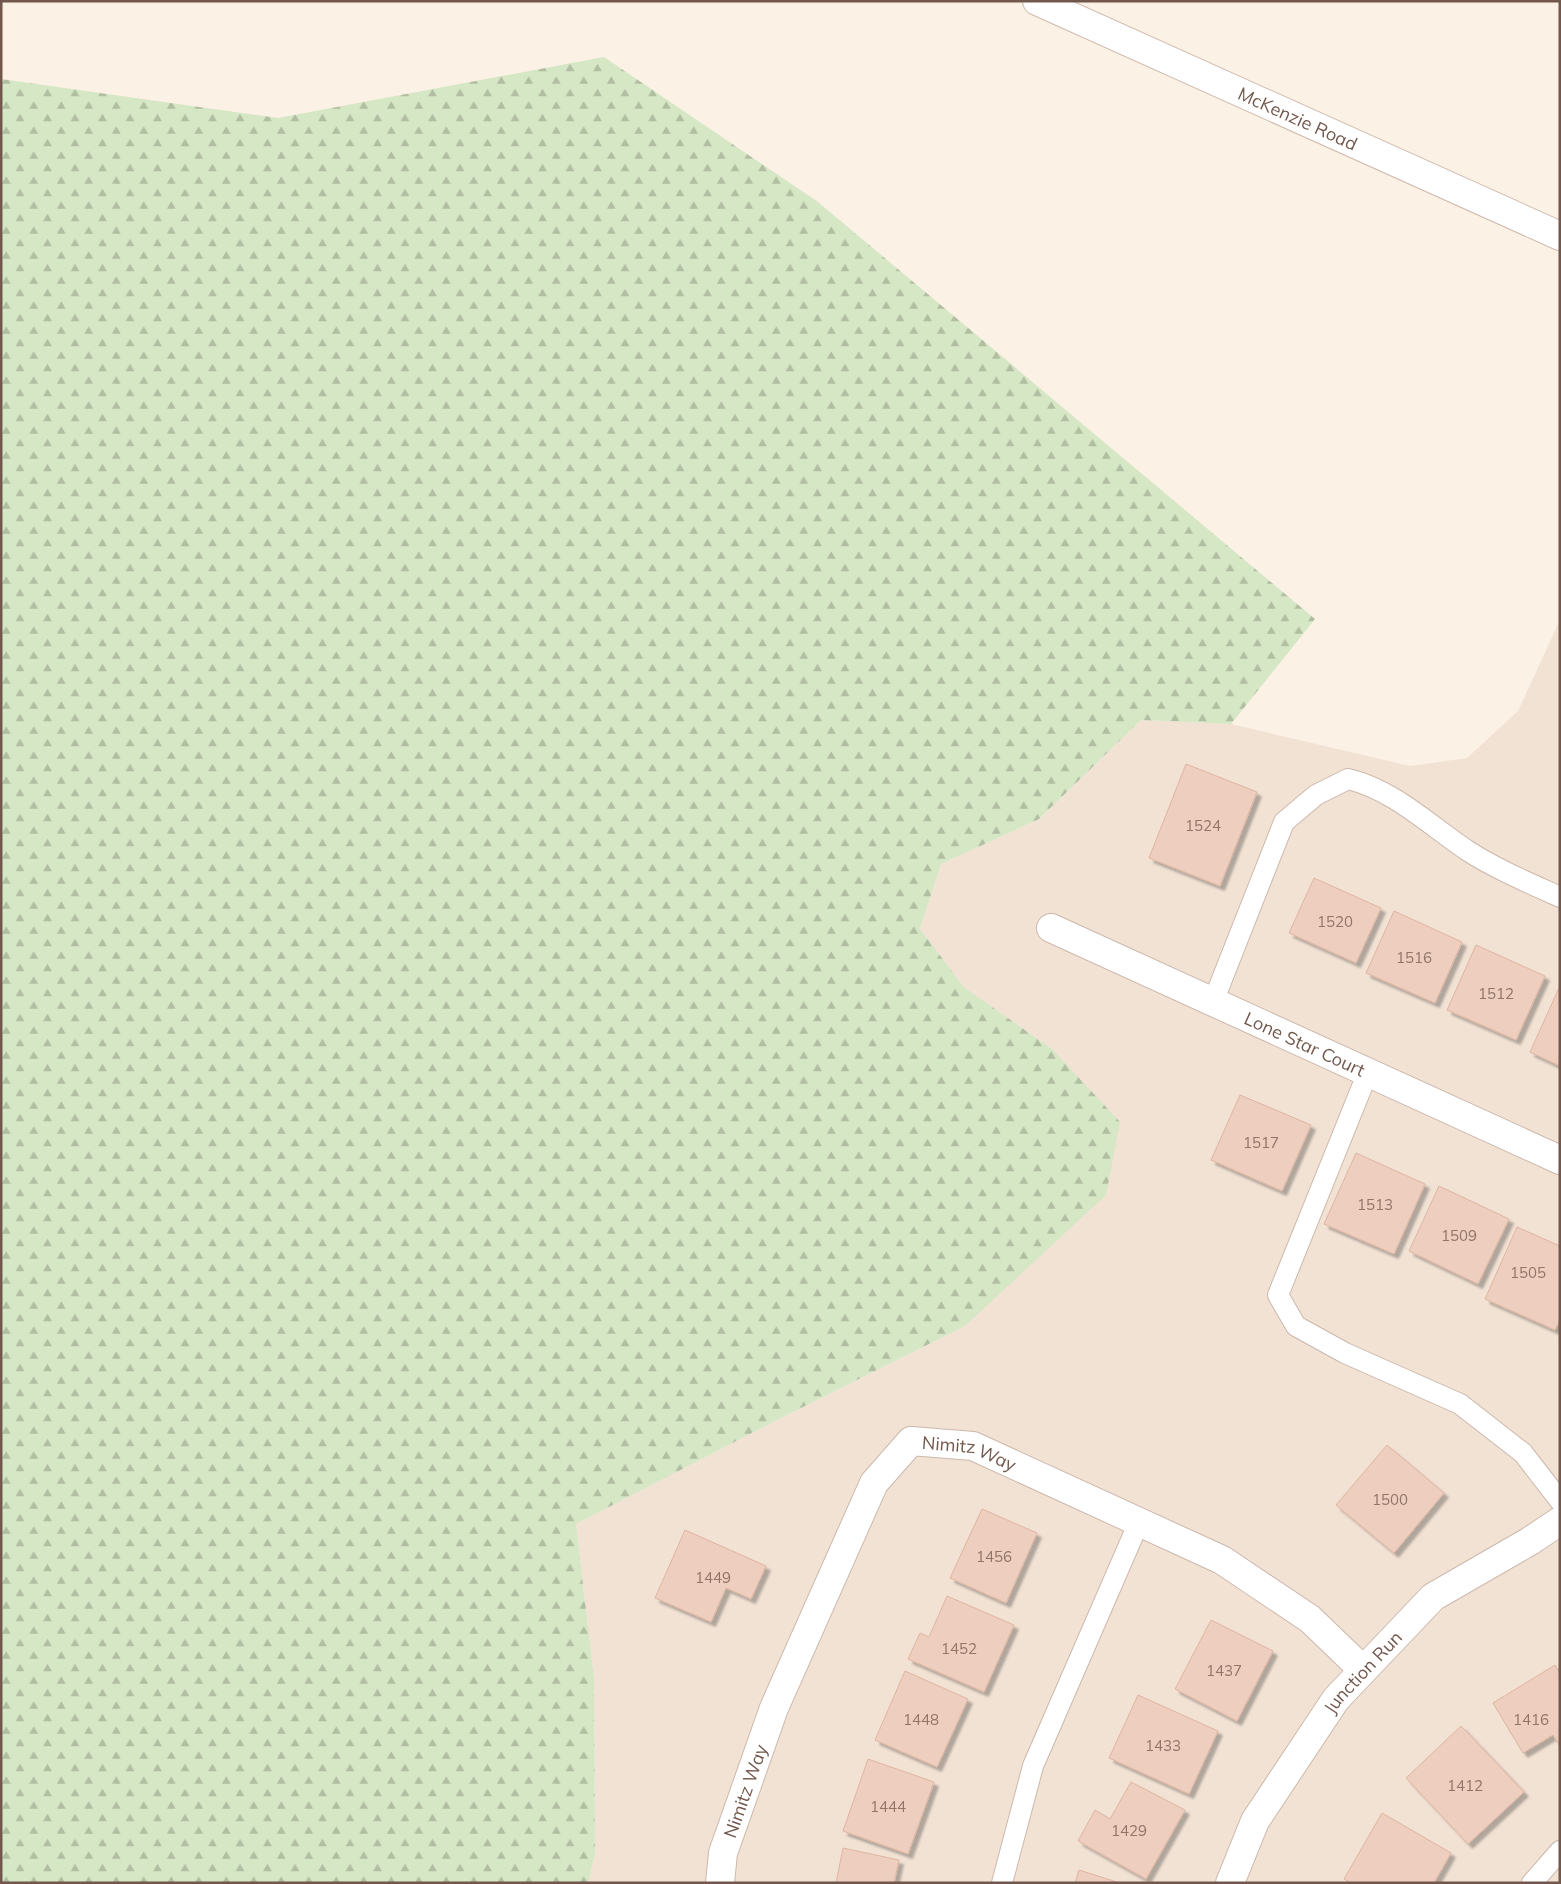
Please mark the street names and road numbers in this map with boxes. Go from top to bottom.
street label: McKenzie Road [1235,81,1361,155]
street label: Lone Star Court [1241,1006,1369,1081]
street label: Nimitz Way [921,1430,1020,1476]
street label: Junction Run [1318,1626,1407,1718]
street label: Nimitz Way [718,1741,772,1841]

